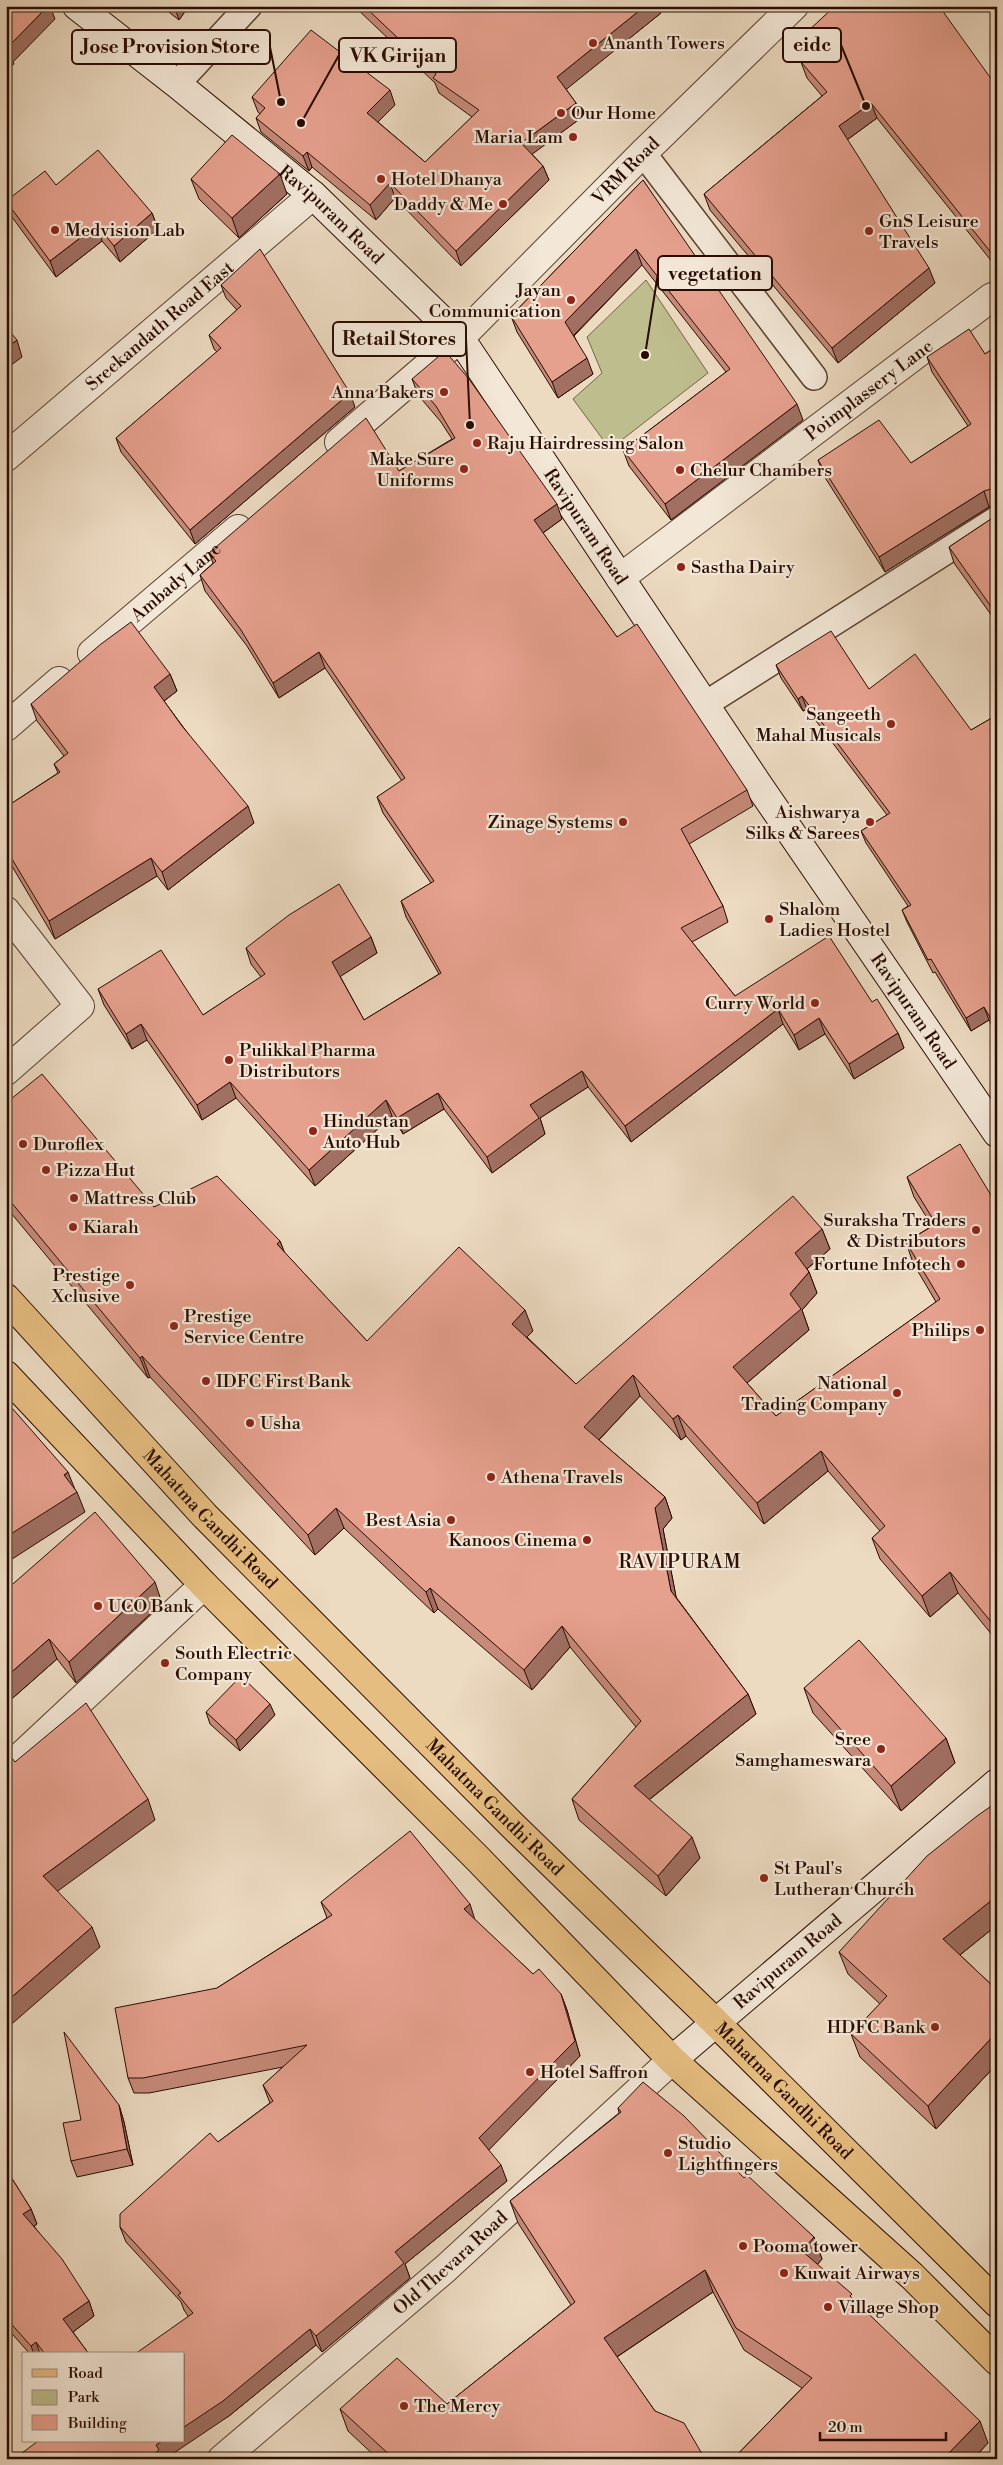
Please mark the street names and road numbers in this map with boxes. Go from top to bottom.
street label: VRM Road [587,132,665,211]
street label: Ravipuram Road [274,160,389,270]
street label: Sreekandath Road East [81,256,239,396]
street label: Poimplassery Lane [801,335,938,446]
street label: Ravipuram Road [538,464,633,590]
street label: Ambady Lane [126,537,226,628]
street label: Ravipuram Road [865,949,961,1074]
street label: Mahatma Gandhi Road [138,1444,283,1595]
street label: Mahatma Gandhi Road [421,1734,569,1881]
street label: Ravipuram Road [729,1909,848,2014]
street label: Mahatma Gandhi Road [710,2018,858,2165]
street label: Old Thevara Road [388,2206,513,2320]

